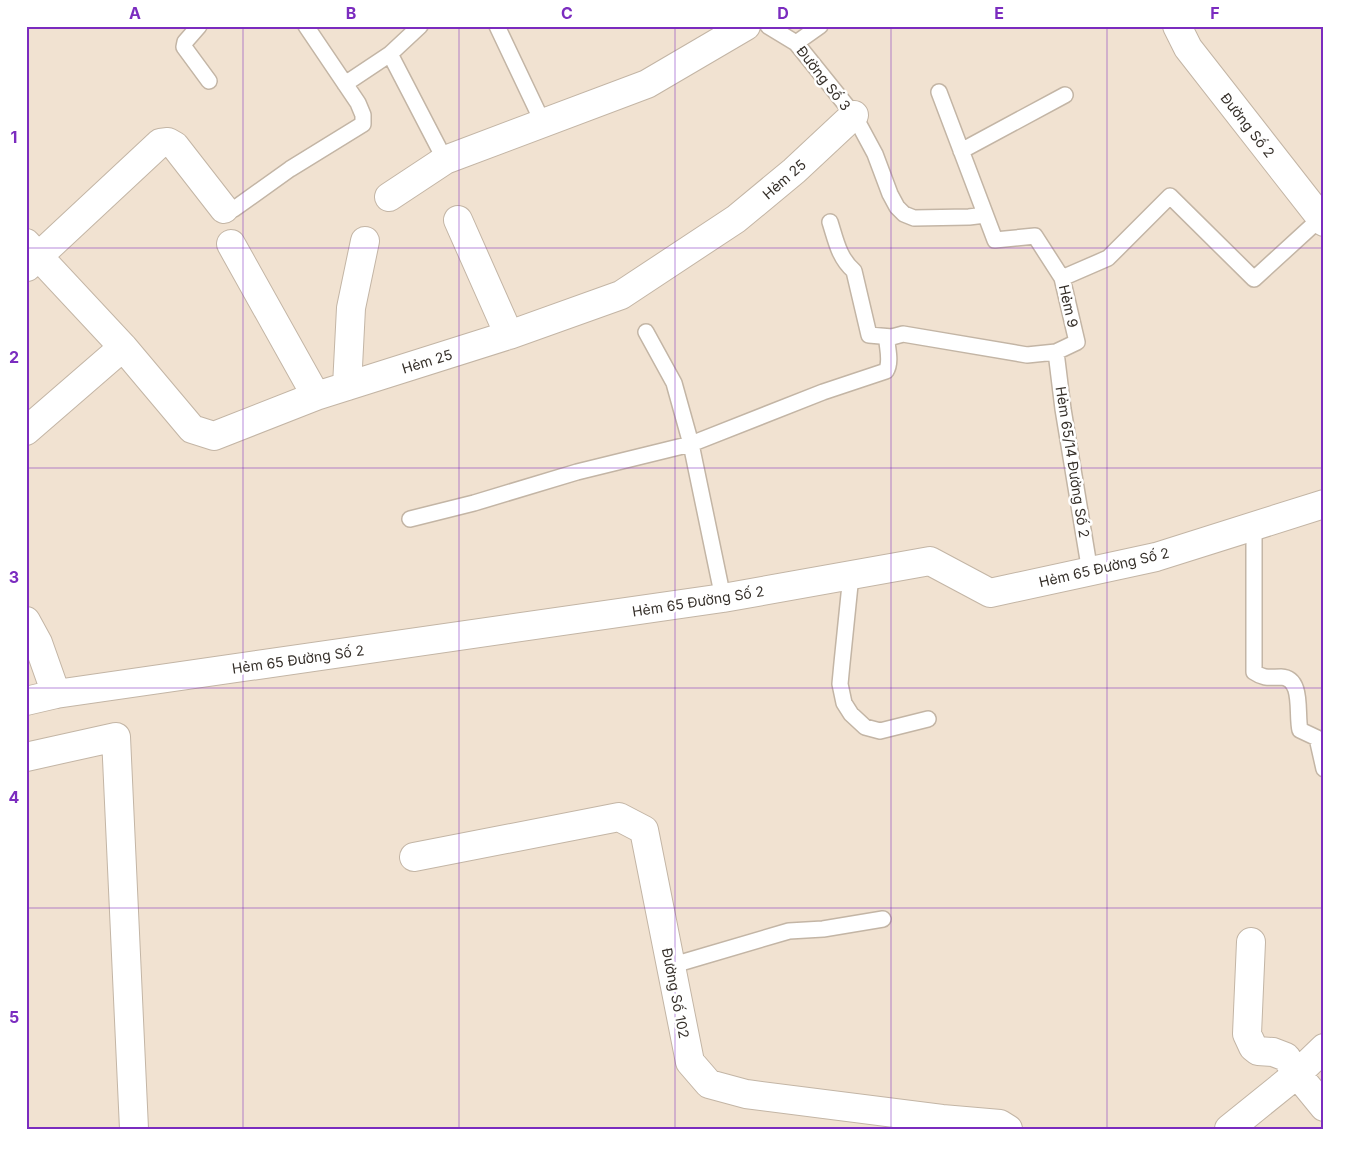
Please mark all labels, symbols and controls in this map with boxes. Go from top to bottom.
text: A [129,3,141,23]
text: B [346,3,356,23]
text: C [561,3,573,23]
text: D [777,3,789,23]
text: E [994,3,1004,23]
text: F [1210,3,1220,23]
street label: Đường Số 3 [793,42,855,114]
street label: Đường Số 2 [1218,89,1278,161]
text: 1 [11,127,17,147]
street label: Hẻm 25 [759,156,809,202]
street label: Hẻm 9 [1056,283,1082,329]
street label: Hẻm 25 [400,345,454,377]
text: 2 [9,347,19,367]
street label: Hẻm 65/14 Đường Số 2 [1053,385,1093,539]
street label: Hẻm 65 Đường Số 2 [1037,544,1171,590]
text: 3 [9,567,19,587]
street label: Hẻm 65 Đường Số 2 [631,582,765,620]
street label: Hẻm 65 Đường Số 2 [231,641,365,677]
text: 4 [9,787,20,807]
street label: Đường Số 102 [659,946,693,1040]
text: 5 [9,1007,19,1027]

